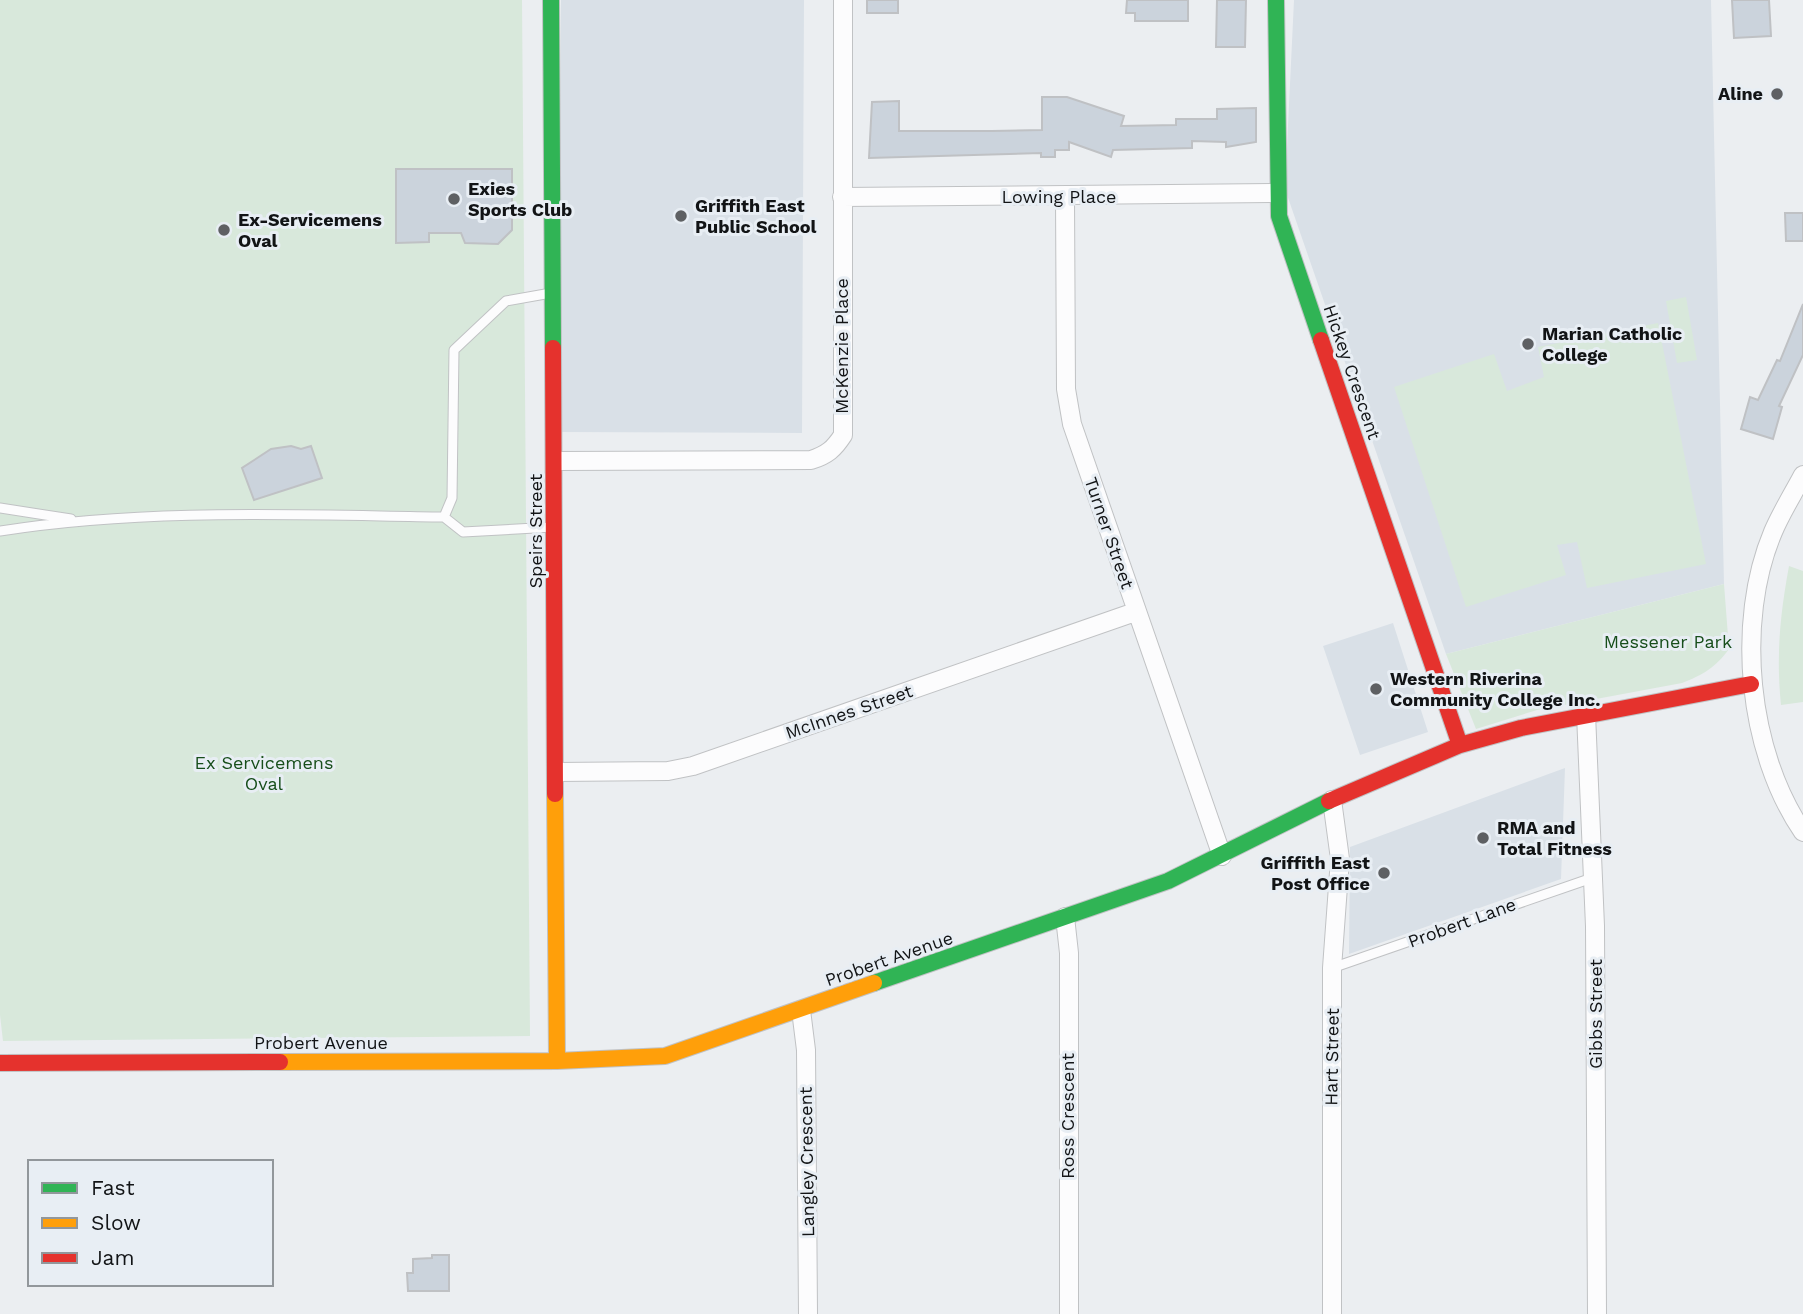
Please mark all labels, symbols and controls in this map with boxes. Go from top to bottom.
place label: Aline [1718,83,1763,104]
marker: Aline [1769,86,1785,102]
place label: Exies Sports Club [468,178,572,220]
street label: Lowing Place [1002,186,1116,207]
marker: Exies Sports Club [446,191,462,207]
place label: Griffith East Public School [695,195,816,237]
marker: Griffith East Public School [673,208,689,224]
place label: Ex-Servicemens Oval [238,209,382,251]
marker: Ex-Servicemens Oval [216,222,232,238]
street label: McKenzie Place [831,278,852,414]
street label: Hickey Crescent [1320,302,1386,442]
place label: Marian Catholic College [1542,323,1682,365]
marker: Marian Catholic College [1520,336,1536,352]
street label: Speirs Street [525,473,546,588]
street label: Turner Street [1081,474,1139,592]
park label: Messener Park [1604,631,1732,652]
place label: Western Riverina Community College Inc. [1390,668,1600,710]
street label: McInnes Street [783,680,916,743]
marker: Western Riverina Community College Inc. [1368,681,1384,697]
park label: Ex Servicemens Oval [195,752,333,794]
place label: RMA and Total Fitness [1497,817,1612,859]
marker: RMA and Total Fitness [1475,830,1491,846]
place label: Griffith East Post Office [1260,852,1370,894]
marker: Griffith East Post Office [1376,865,1392,881]
street label: Probert Lane [1405,893,1519,952]
street label: Probert Avenue [822,927,956,990]
street label: Gibbs Street [1585,958,1606,1069]
street label: Hart Street [1320,1007,1343,1106]
street label: Probert Avenue [254,1032,388,1053]
street label: Ross Crescent [1057,1053,1078,1179]
street label: Langley Crescent [795,1086,818,1237]
legend [28,1160,273,1286]
text: Fast [91,1175,135,1200]
text: Slow [91,1210,141,1235]
text: Jam [91,1245,134,1270]

